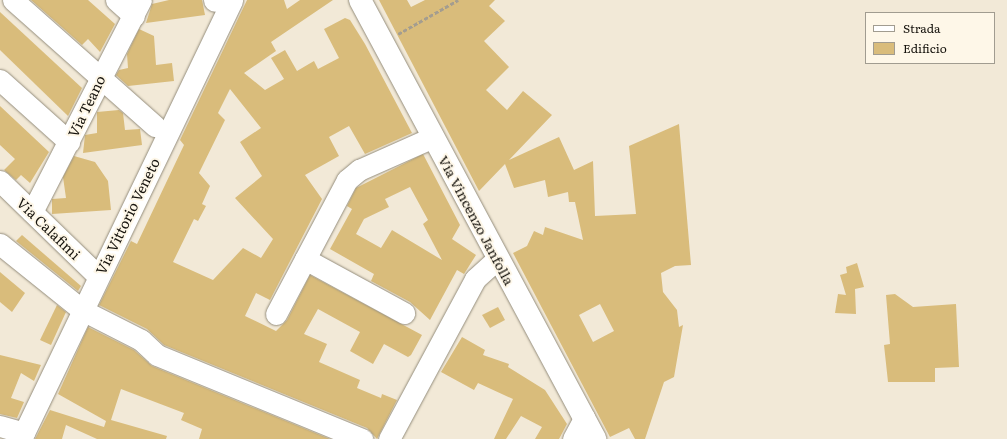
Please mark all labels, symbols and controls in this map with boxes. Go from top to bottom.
legend [865,12,995,64]
text: Strada [903,19,941,37]
text: Edificio [903,39,947,57]
street label: Via Teano [64,72,108,140]
street label: Via Vincenzo Janfolla [436,152,518,288]
street label: Via Vittorio Veneto [92,155,162,277]
street label: Via Calafimi [14,194,84,262]

